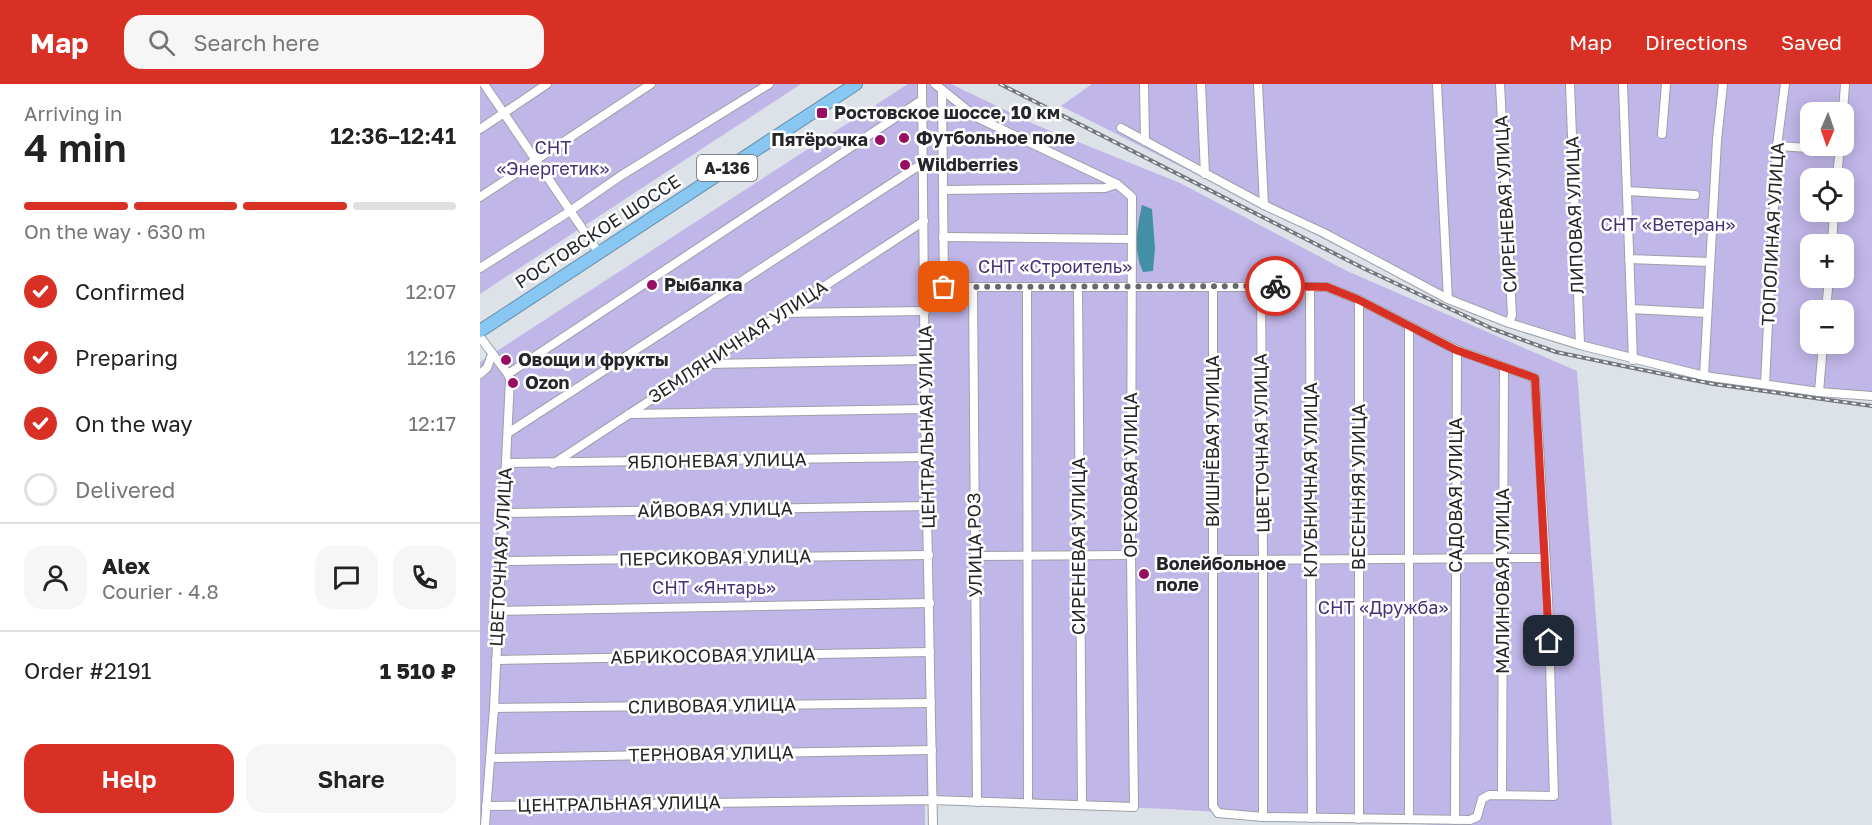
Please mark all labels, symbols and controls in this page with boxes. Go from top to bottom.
search box [124,15,544,69]
text: Map [30,26,88,59]
icon: search [145,26,178,59]
text: Search here [193,29,319,56]
text: Map [1569,29,1612,55]
text: Directions [1645,29,1748,55]
text: Saved [1781,29,1842,55]
text: Arriving in [24,101,122,125]
place label: Ростовское шоссе, 10 км [834,101,1060,123]
north arrow [1800,102,1854,156]
map controls [1800,102,1854,354]
marker: Ростовское шоссе, 10 км [815,106,829,120]
street label: СИРЕНЕВАЯ УЛИЦА [1489,115,1521,293]
text: 12:36–12:41 [330,122,456,149]
text: 4 min [24,124,127,171]
place label: Футбольное поле [916,126,1075,148]
place label: Пятёрочка [771,128,868,150]
marker: Футбольное поле [897,131,911,145]
marker: Пятёрочка [873,133,887,147]
park label: СНТ «Энергетик» [496,136,610,179]
street label: ЛИПОВАЯ УЛИЦА [1560,136,1588,294]
street label: ТОПОЛИНАЯ УЛИЦА [1756,142,1788,326]
place label: Wildberries [917,153,1018,175]
road number: А-136 [697,155,757,181]
marker: Wildberries [898,158,912,172]
button: locate [1800,168,1854,222]
street label: РОСТОВСКОЕ ШОССЕ [511,170,684,293]
park label: СНТ «Ветеран» [1601,213,1736,235]
text: On the way · 630 m [24,219,206,243]
button: + [1800,234,1854,288]
park label: СНТ «Строитель» [978,255,1132,277]
courier [1245,256,1305,316]
pin [918,261,969,312]
icon: bag [927,270,960,303]
icon: bike [1259,270,1292,303]
place label: Рыбалка [664,273,743,295]
icon: check [24,275,57,308]
street label: ЗЕМЛЯНИЧНАЯ УЛИЦА [644,275,831,407]
text: Confirmed [75,278,185,305]
marker: Рыбалка [645,278,659,292]
text: 12:07 [406,279,456,303]
button: − [1800,300,1854,354]
street label: ЦЕНТРАЛЬНАЯ УЛИЦА [913,325,939,529]
icon: check [24,341,57,374]
text: Preparing [75,344,178,371]
text: 12:16 [407,345,456,369]
place label: Овощи и фрукты [518,348,669,370]
marker: Овощи и фрукты [499,353,513,367]
street label: ЦВЕТОЧНАЯ УЛИЦА [1248,353,1274,533]
street label: ВИШНЁВАЯ УЛИЦА [1201,355,1223,527]
place label: Ozon [525,371,570,393]
marker: Ozon [506,376,520,390]
street label: КЛУБНИЧНАЯ УЛИЦА [1299,382,1321,578]
street label: ОРЕХОВАЯ УЛИЦА [1119,392,1141,558]
street label: ВЕСЕННЯЯ УЛИЦА [1347,404,1369,570]
icon: check [24,407,57,440]
text: On the way [75,410,193,437]
text: 12:17 [408,411,456,435]
street label: САДОВАЯ УЛИЦА [1444,417,1466,573]
street label: ЯБЛОНЕВАЯ УЛИЦА [627,447,807,473]
street label: СИРЕНЕВАЯ УЛИЦА [1067,457,1089,635]
street label: ЦВЕТОЧНАЯ УЛИЦА [484,467,516,647]
text: Delivered [75,476,175,503]
street label: МАЛИНОВАЯ УЛИЦА [1491,488,1513,674]
street label: УЛИЦА РОЗ [962,492,986,598]
street label: АЙВОВАЯ УЛИЦА [637,497,793,521]
street label: ПЕРСИКОВАЯ УЛИЦА [619,544,811,570]
button: person [24,546,87,609]
button: chat [315,546,378,609]
button: phone [393,546,456,609]
text: Alex [102,552,150,579]
place label: Волейбольное поле [1156,552,1287,595]
marker: Волейбольное поле [1137,567,1151,581]
park label: СНТ «Янтарь» [652,576,776,598]
text: Courier · 4.8 [102,579,219,603]
park label: СНТ «Дружба» [1318,596,1448,618]
pin [1523,615,1574,666]
icon: home [1532,624,1565,657]
street label: АБРИКОСОВАЯ УЛИЦА [610,642,816,668]
text: Order #2191 [24,657,151,684]
text: 1 510 ₽ [380,657,456,684]
street label: СЛИВОВАЯ УЛИЦА [628,693,796,717]
street label: ТЕРНОВАЯ УЛИЦА [628,741,794,765]
button: Help [24,744,234,813]
button: Share [246,744,456,813]
street label: ЦЕНТРАЛЬНАЯ УЛИЦА [517,790,721,816]

